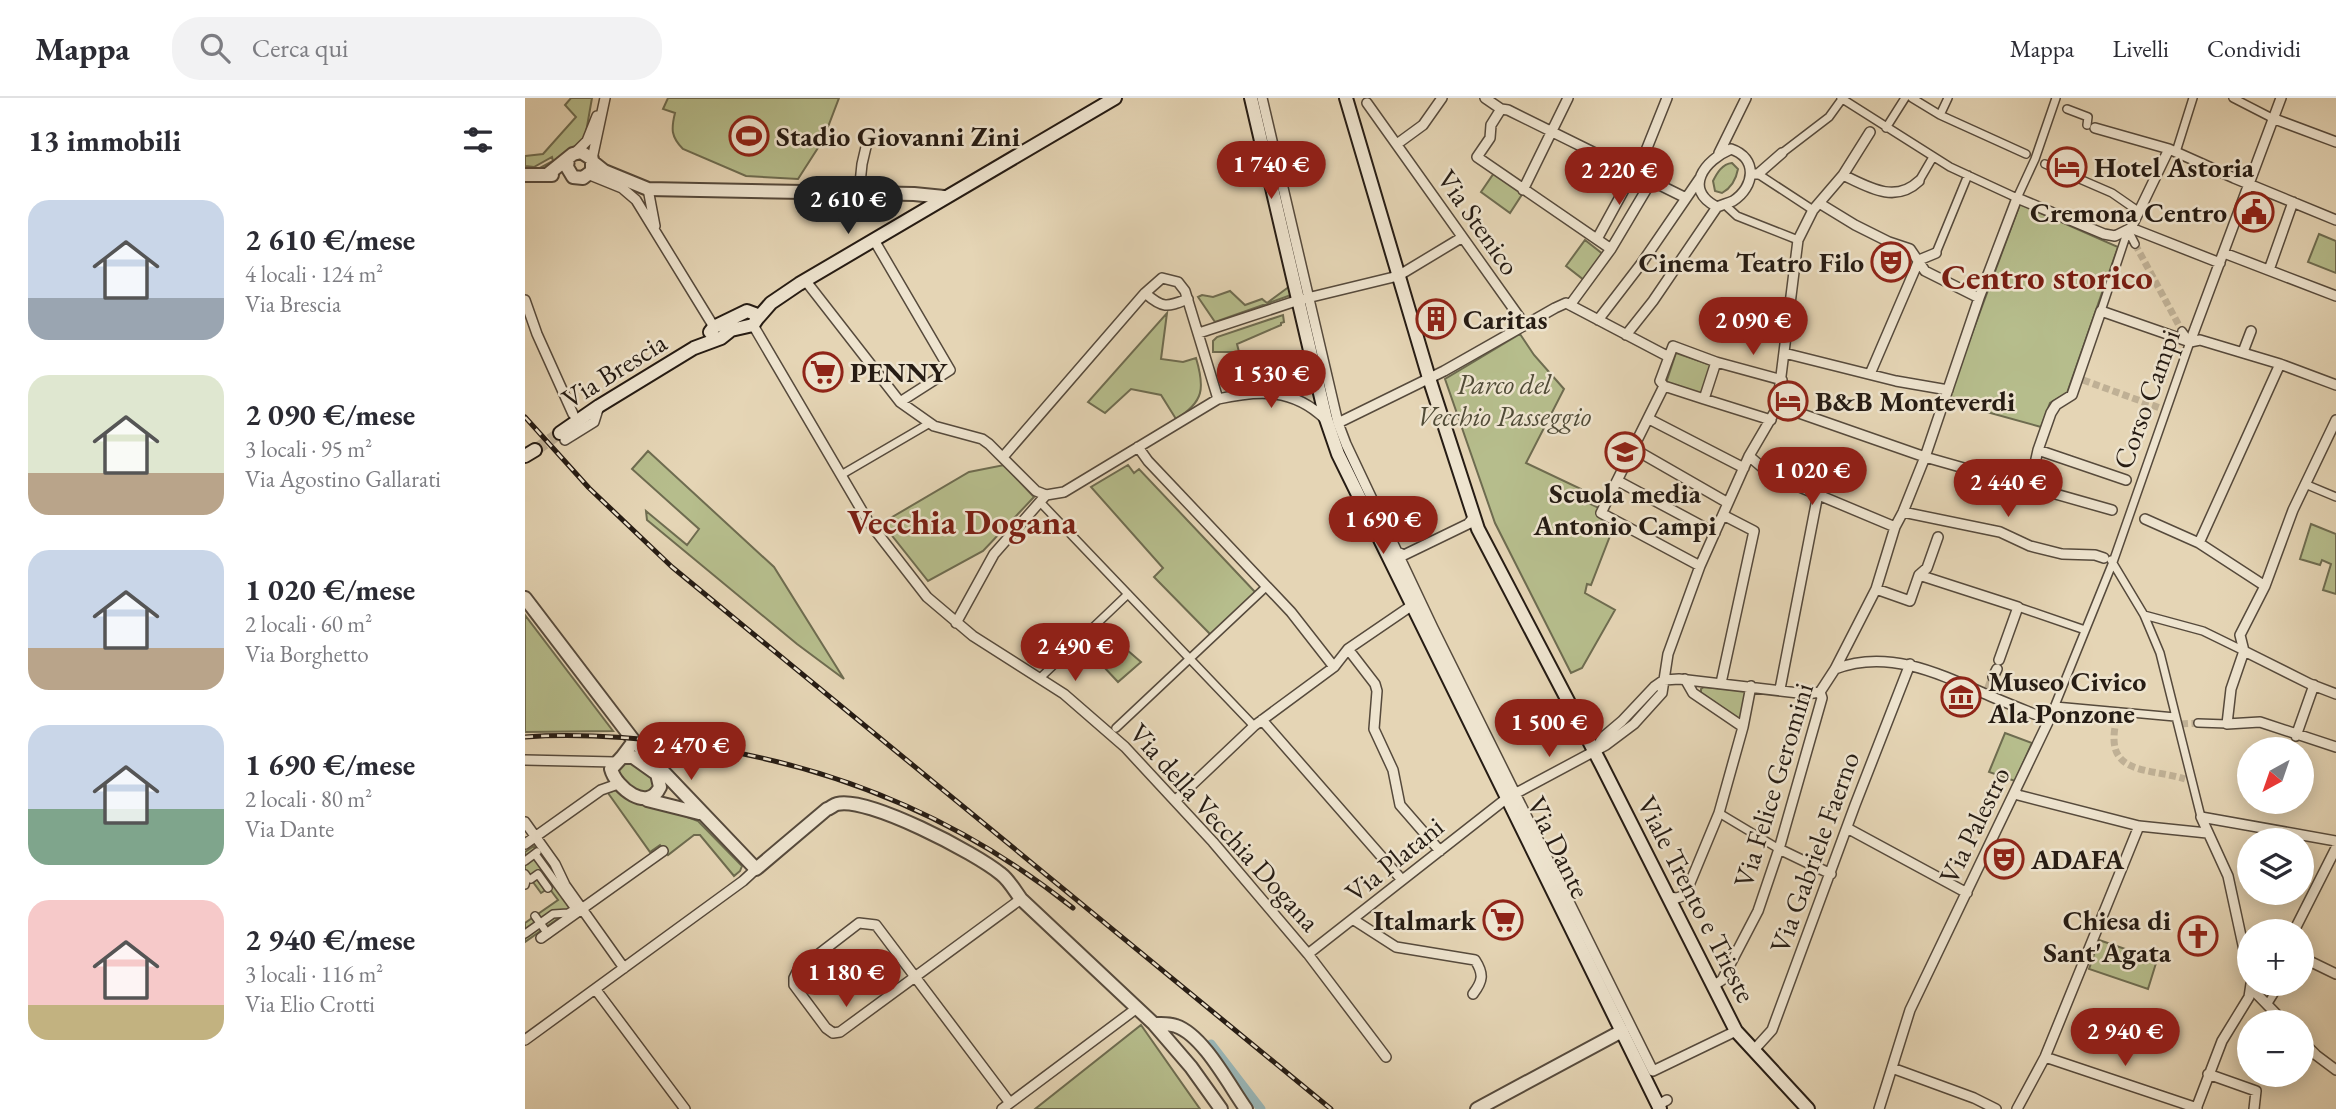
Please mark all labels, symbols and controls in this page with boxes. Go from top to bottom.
search box [172,17,662,80]
text: Mappa [35,27,130,70]
icon: search [196,29,234,67]
text: Cerca qui [252,31,348,65]
text: Mappa [2010,33,2074,64]
text: Livelli [2112,33,2169,64]
text: Condividi [2207,33,2301,64]
sports icon: Stadio Giovanni Zini [728,115,770,157]
place label: Stadio Giovanni Zini [776,118,1020,154]
text: 13 immobili [28,121,181,160]
icon: filters [459,121,497,159]
pin: 1 740 € [1206,141,1336,201]
hotel icon: Hotel Astoria [2046,146,2088,188]
pin: 2 220 € [1554,148,1684,207]
text: 1 740 € [1233,149,1309,179]
place label: Hotel Astoria [2094,149,2255,185]
text: 2 220 € [1581,155,1657,185]
street label: Via Stenico [1430,162,1528,282]
pin: 2 610 € [783,176,913,236]
text: 2 610 € [810,184,886,214]
public building icon: Cremona Centro [2233,191,2275,233]
place label: Cremona Centro [2030,194,2227,230]
text: 2 610 €/mese [245,220,415,259]
icon: home [84,228,168,312]
theatre icon: Cinema Teatro Filo [1870,241,1912,283]
place label: Cinema Teatro Filo [1639,244,1864,280]
district label: Centro storico [1941,254,2153,299]
text: 4 locali · 124 m² [245,259,383,289]
text: Via Brescia [245,289,341,319]
building icon: Caritas [1415,298,1457,340]
pin: 2 090 € [1688,298,1818,357]
place label: Caritas [1463,301,1547,337]
text: 2 090 € [1715,305,1791,335]
street label: Via Brescia [555,323,674,416]
street label: Corso Campi [2104,324,2188,474]
pin: 1 530 € [1206,350,1336,410]
supermarket icon: PENNY [802,351,844,393]
place label: PENNY [850,354,948,390]
text: 1 530 € [1233,358,1309,388]
park label: Parco del Vecchio Passeggio [1417,366,1592,434]
hotel icon: B&B Monteverdi [1767,380,1809,422]
place label: B&B Monteverdi [1815,383,2015,419]
text: 2 090 €/mese [245,395,415,434]
icon: home [84,403,168,487]
school or university icon: Scuola media Antonio Campi [1604,431,1646,473]
text: 3 locali · 95 m² [245,434,372,464]
pin: 1 020 € [1747,448,1877,507]
text: 1 020 € [1774,455,1850,485]
pin: 2 440 € [1943,460,2073,519]
text: Via Agostino Gallarati [245,464,441,494]
text: 2 440 € [1970,467,2046,497]
place label: Scuola media Antonio Campi [1532,475,1717,543]
pin: 1 690 € [1318,496,1448,556]
district label: Vecchia Dogana [847,499,1077,544]
text: 1 690 € [1345,504,1421,534]
text: 1 020 €/mese [245,570,415,609]
icon: home [84,578,168,662]
text: 2 locali · 60 m² [245,609,372,639]
pin: 2 490 € [1010,624,1140,683]
text: 2 490 € [1037,631,1113,661]
text: Via Borghetto [245,639,369,669]
place label: Museo Civico Ala Ponzone [1987,663,2146,731]
museum icon: Museo Civico Ala Ponzone [1940,676,1982,718]
street label: Via Felice Geromini [1725,678,1821,892]
pin: 1 500 € [1484,700,1614,759]
text: 1 500 € [1511,707,1587,737]
street label: Via della Vecchia Dogana [1122,715,1329,939]
pin: 2 470 € [626,722,756,782]
text: 2 470 € [653,730,729,760]
north arrow [2237,737,2313,814]
map controls [2237,737,2314,1087]
text: 1 690 €/mese [245,745,415,784]
street label: Via Gabriele Faerno [1761,746,1867,958]
icon: home [84,753,168,837]
street label: Via Palestro [1930,761,2018,889]
text: 2 locali · 80 m² [245,784,372,814]
street label: Via Dante [1519,790,1599,904]
street label: Viale Trento e Trieste [1629,790,1765,1008]
street label: Via Platani [1337,808,1451,910]
text: Via Dante [245,814,334,844]
button: layers [2237,828,2314,905]
theatre icon: ADAFA [1983,838,2025,880]
place label: ADAFA [2030,841,2125,877]
supermarket icon: Italmark [1482,899,1524,941]
place label: Italmark [1373,902,1477,938]
place label: Chiesa di Sant'Agata [2043,902,2172,970]
church icon: Chiesa di Sant'Agata [2177,915,2219,957]
button: + [2237,919,2314,996]
text: 2 940 €/mese [245,920,415,959]
icon: home [84,928,168,1012]
pin: 1 180 € [781,950,911,1009]
text: 1 180 € [808,957,884,987]
text: 3 locali · 116 m² [245,959,383,989]
text: Via Elio Crotti [245,989,375,1019]
pin: 2 940 € [2060,1009,2190,1068]
button: − [2237,1010,2314,1087]
text: 2 940 € [2087,1016,2163,1046]

